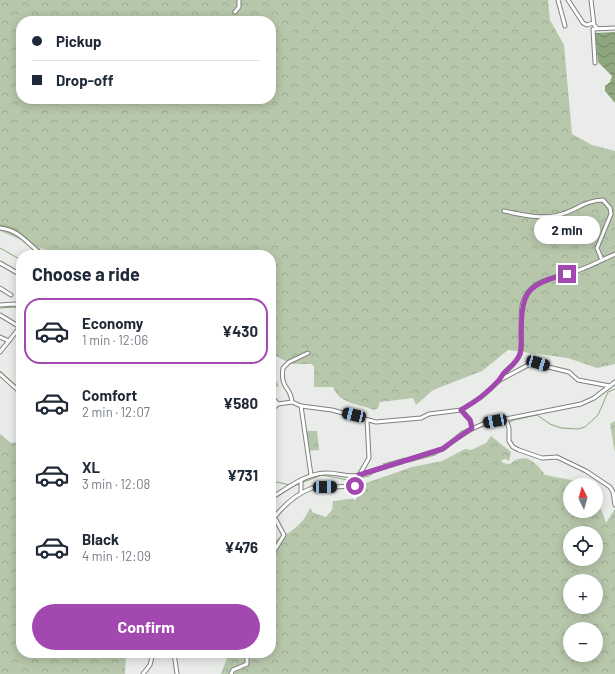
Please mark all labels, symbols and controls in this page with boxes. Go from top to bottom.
text: Pickup [56,32,102,50]
text: Drop-off [56,71,114,89]
callout: 2 min [534,216,600,244]
text: 2 min [551,222,583,238]
text: Choose a ride [32,263,140,285]
route end [558,265,576,283]
icon: car [34,313,70,349]
text: Economy [82,314,143,332]
text: ¥430 [222,322,258,340]
text: 1 min · 12:06 [82,332,148,348]
car [525,354,551,372]
icon: car [34,385,70,421]
text: Comfort [82,386,137,404]
text: ¥580 [223,394,258,412]
text: 2 min · 12:07 [82,404,150,420]
car [341,406,367,424]
car [482,413,508,429]
icon: car [34,457,70,493]
text: XL [82,458,100,476]
text: ¥731 [227,466,258,484]
text: 3 min · 12:08 [82,476,150,492]
route start [346,477,364,495]
north arrow [563,478,603,518]
map controls [563,478,603,662]
car [313,481,337,493]
button: locate [563,526,603,566]
icon: car [34,529,70,565]
text: Black [82,530,119,548]
text: ¥476 [224,538,258,556]
text: 4 min · 12:09 [82,548,151,564]
button: + [563,574,603,614]
button: Confirm [32,604,260,650]
button: − [563,622,603,662]

